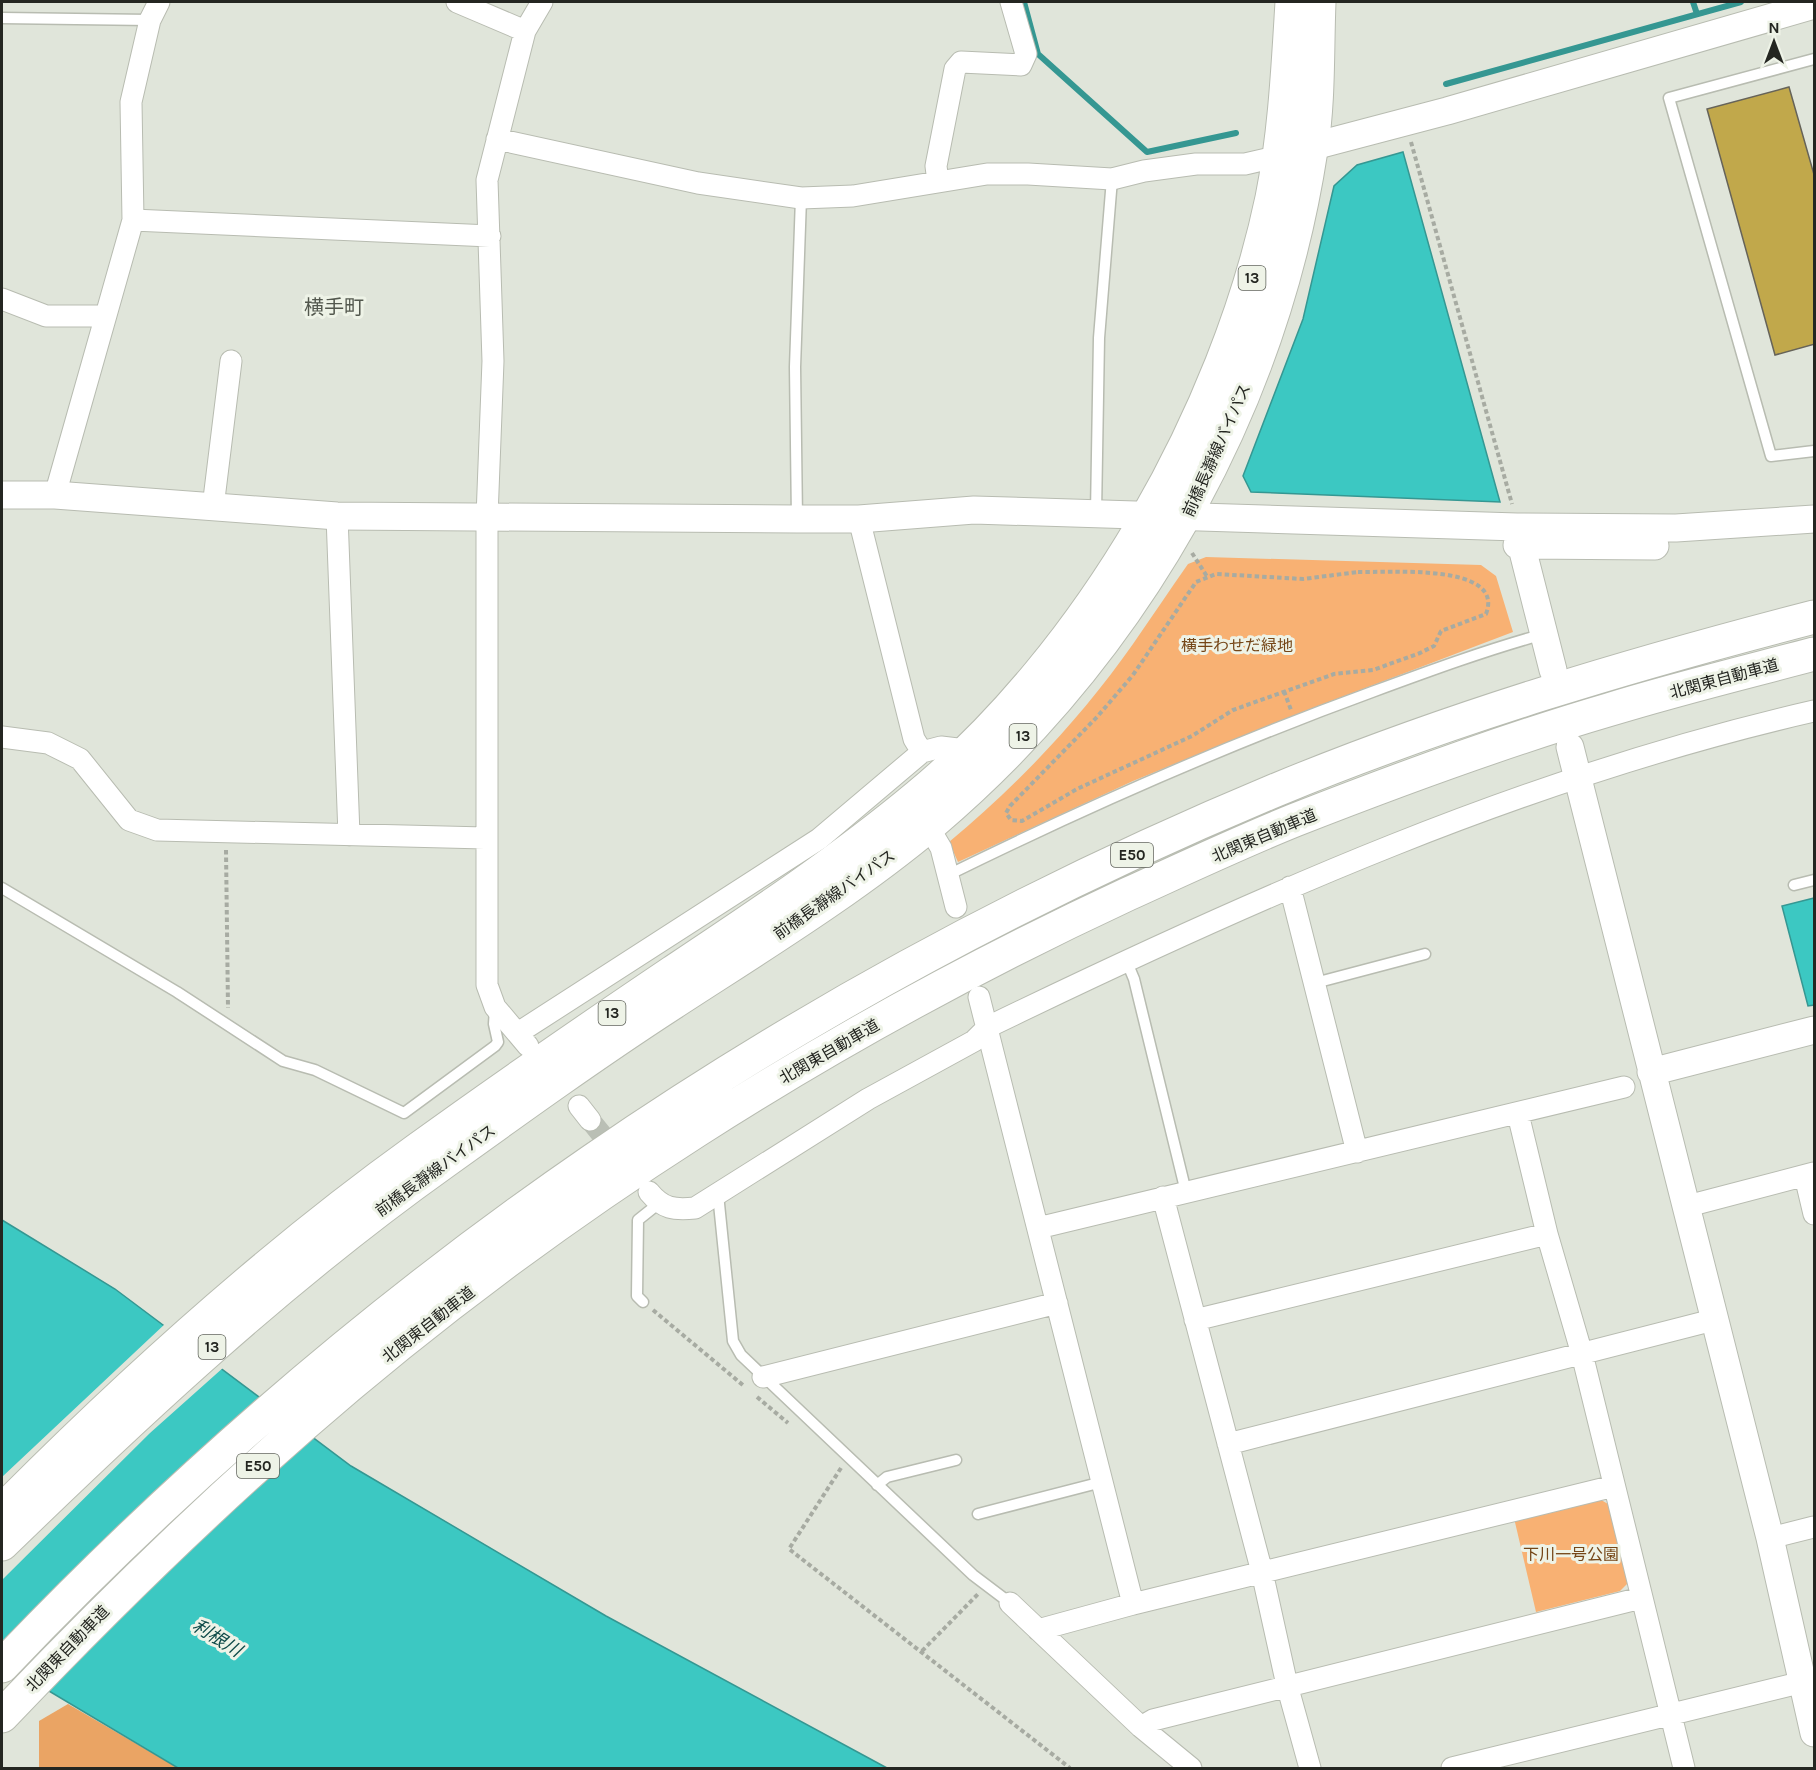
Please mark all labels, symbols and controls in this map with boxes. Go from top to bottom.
north arrow [1744,12,1804,72]
text: N [1768,18,1780,37]
road number: 13 [1238,266,1266,290]
district label: 横手町 [304,296,364,319]
street label: 前橋長瀞線バイパス [1179,381,1254,520]
park label: 横手わせだ緑地 [1181,636,1293,655]
street label: 北関東自動車道 [1668,655,1781,702]
road number: 13 [1010,724,1036,748]
street label: 北関東自動車道 [1209,805,1319,866]
road number: E50 [1111,843,1153,867]
street label: 前橋長瀞線バイパス [770,845,899,943]
road number: 13 [598,1001,626,1025]
street label: 北関東自動車道 [776,1015,883,1088]
street label: 前橋長瀞線バイパス [372,1120,499,1220]
street label: 北関東自動車道 [378,1282,478,1366]
road number: 13 [198,1335,226,1359]
road number: E50 [237,1454,279,1478]
park label: 下川一号公園 [1523,1545,1619,1564]
street label: 北関東自動車道 [22,1601,113,1695]
water label: 利根川 [188,1614,247,1663]

